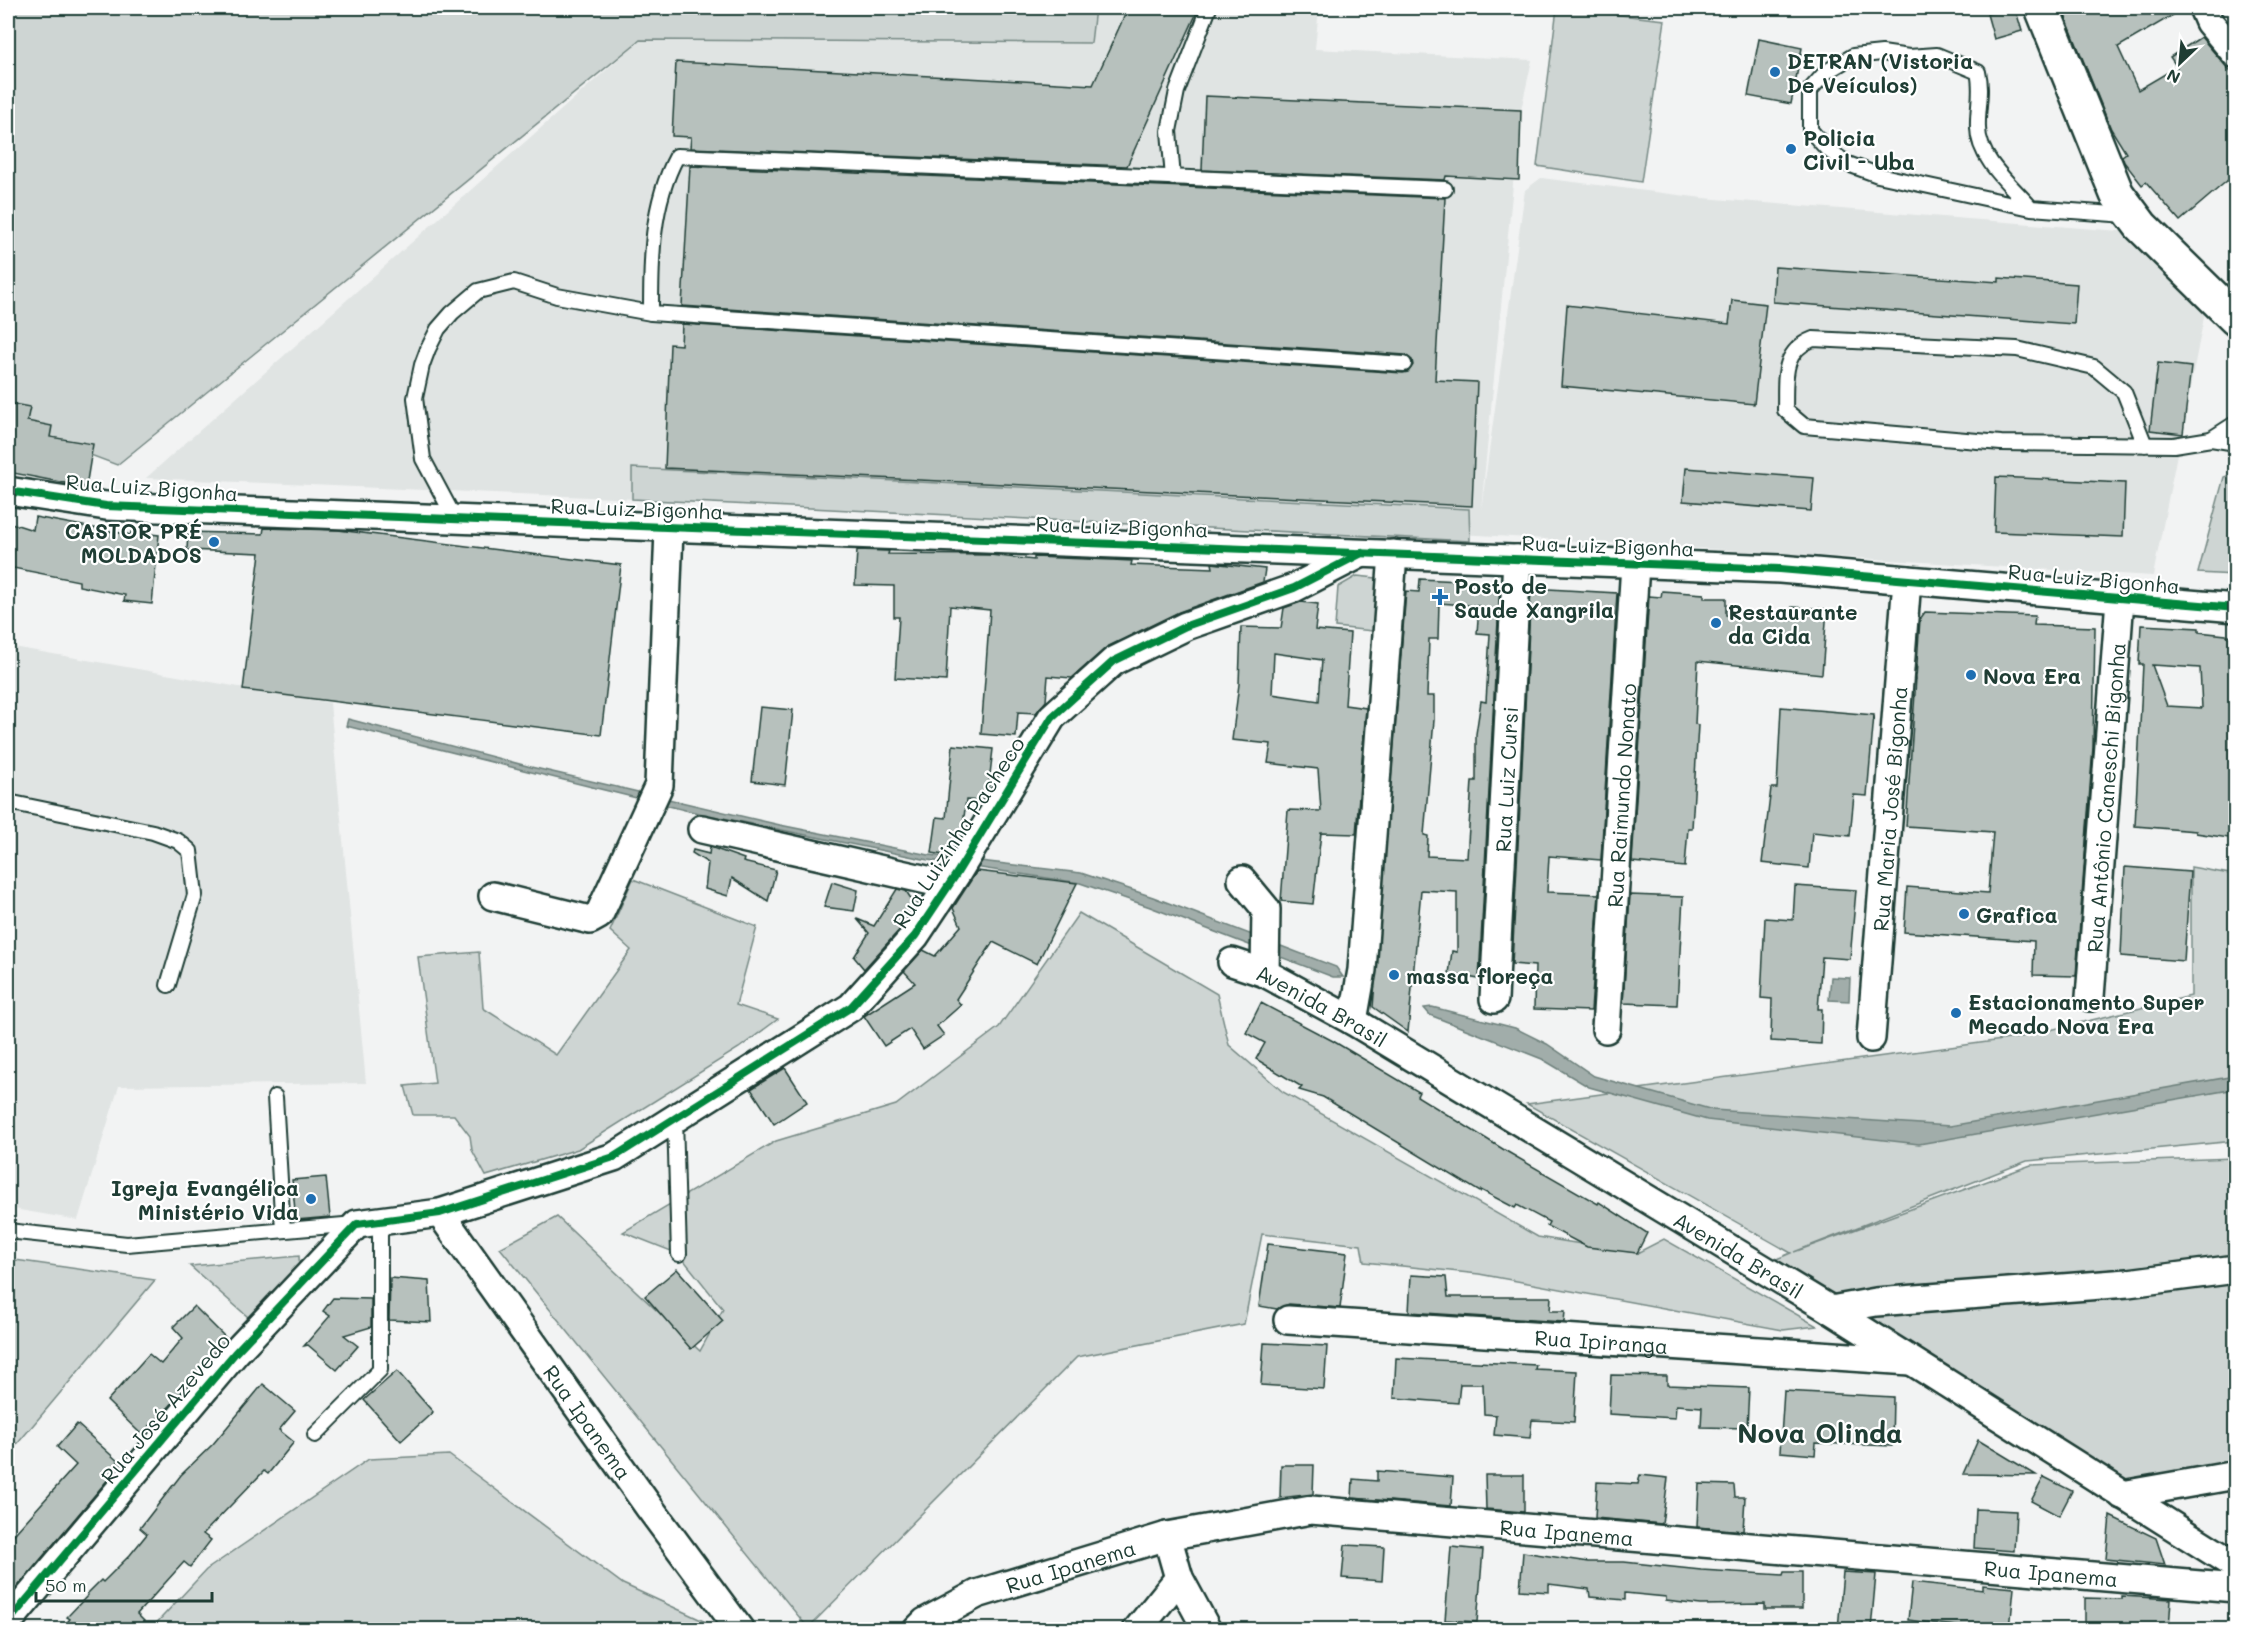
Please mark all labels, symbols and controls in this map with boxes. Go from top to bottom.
north arrow [2150,33,2210,93]
place label: DETRAN (Vistoria De Veículos) [1787,47,1973,98]
marker: DETRAN (Vistoria De Veículos) [1768,65,1782,79]
text: N [2163,65,2183,89]
place label: Policia Civil - Uba [1803,124,1915,175]
marker: Policia Civil - Uba [1784,142,1798,156]
street label: Rua Luiz Bigonha [65,468,239,506]
street label: Rua Luiz Bigonha [550,491,724,525]
street label: Rua Luiz Bigonha [1035,509,1209,543]
place label: CASTOR PRÉ MOLDADOS [65,517,202,568]
street label: Rua Luiz Bigonha [1521,528,1695,562]
marker: CASTOR PRÉ MOLDADOS [207,535,221,549]
street label: Rua Luiz Bigonha [2007,557,2181,599]
place label: Posto de Saude Xangrila [1454,572,1614,623]
marker: Posto de Saude Xangrila [1431,588,1449,606]
place label: Restaurante da Cida [1728,598,1858,649]
marker: Restaurante da Cida [1709,616,1723,630]
street label: Rua Antônio Caneschi Bigonha [2080,641,2130,954]
place label: Nova Era [1983,662,2081,689]
marker: Nova Era [1964,668,1978,682]
street label: Rua Raimundo Nonato [1600,683,1641,908]
street label: Rua Maria José Bigonha [1866,685,1912,932]
street label: Rua Luiz Cursi [1488,706,1523,853]
street label: Rua Luizinha Pacheco [886,731,1030,933]
place label: Grafica [1976,901,2058,928]
marker: Grafica [1957,907,1971,921]
street label: Avenida Brasil [1253,958,1393,1052]
place label: massa floreça [1406,962,1554,989]
marker: massa floreça [1387,968,1401,982]
place label: Estacionamento Super Mecado Nova Era [1968,988,2204,1039]
marker: Estacionamento Super Mecado Nova Era [1949,1006,1963,1020]
place label: Igreja Evangélica Ministério Vida [111,1174,299,1225]
marker: Igreja Evangélica Ministério Vida [304,1192,318,1206]
street label: Avenida Brasil [1669,1205,1809,1304]
street label: Rua Ipiranga [1534,1323,1669,1359]
street label: Rua José Azevedo [94,1327,236,1489]
street label: Rua Ipanema [538,1359,638,1484]
district label: Nova Olinda [1737,1415,1903,1450]
street label: Rua Ipanema [1499,1512,1635,1551]
street label: Rua Ipanema [1002,1533,1139,1598]
street label: Rua Ipanema [1983,1553,2119,1592]
scale bar [36,1565,212,1603]
text: 50 m [45,1573,87,1597]

